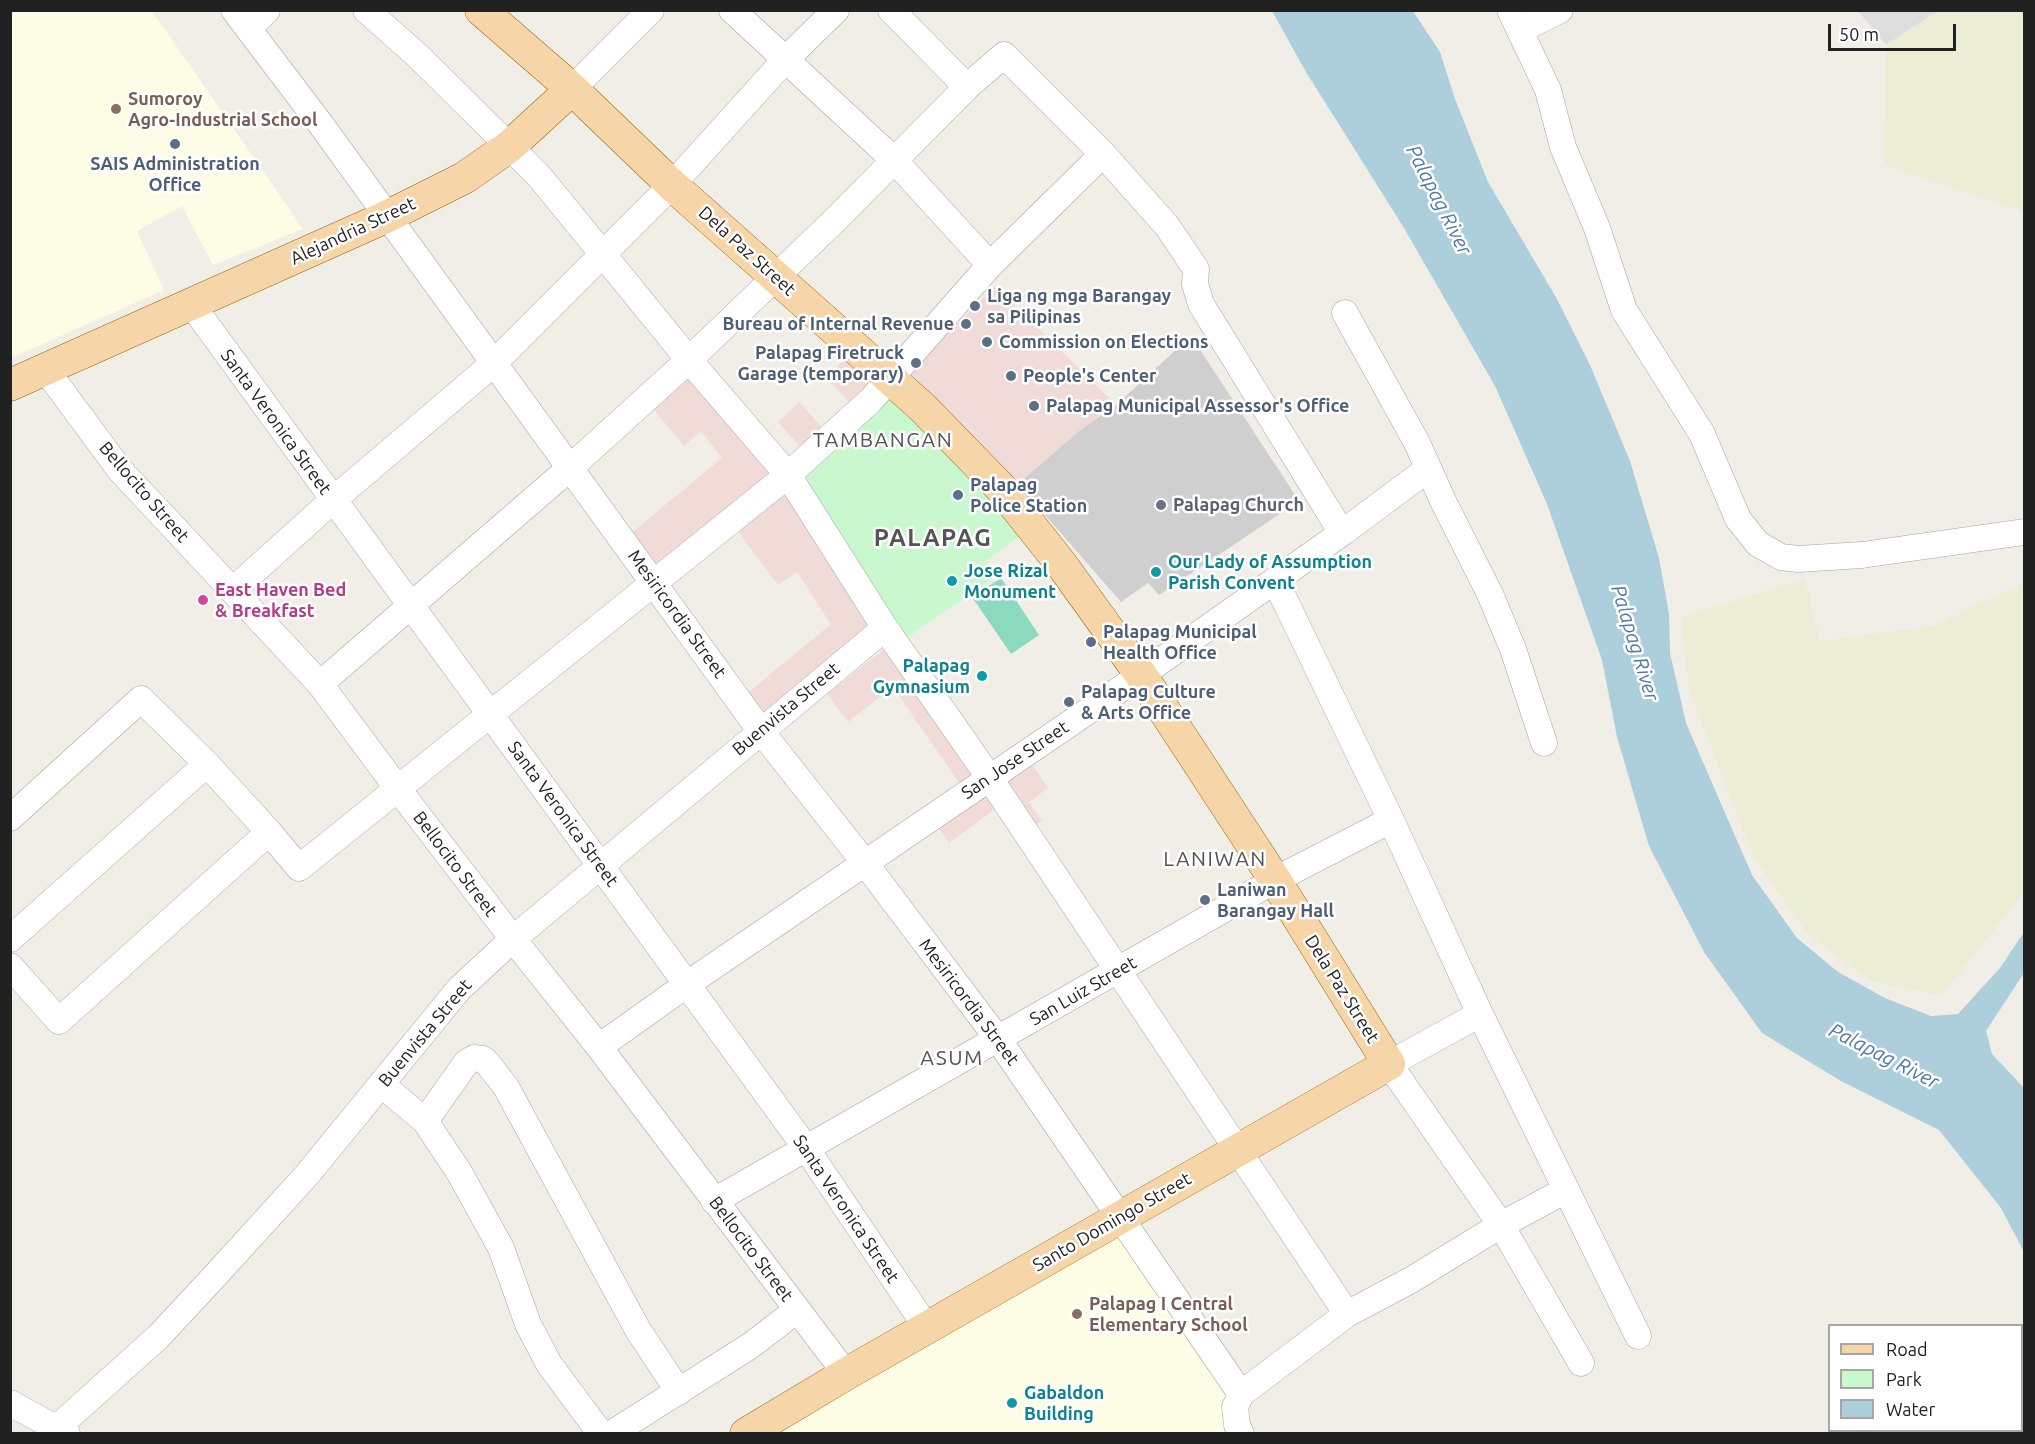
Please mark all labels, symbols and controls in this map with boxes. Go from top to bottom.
scale bar [1831,12,1958,50]
text: 50 m [1839,24,1879,44]
place label: Sumoroy Agro-Industrial School [128,88,317,130]
marker: Sumoroy Agro-Industrial School [109,102,123,116]
marker: SAIS Administration Office [168,137,182,151]
water label: Palapag River [1401,141,1477,259]
place label: SAIS Administration Office [90,153,260,195]
street label: Alejandria Street [287,193,419,269]
street label: Dela Paz Street [694,202,800,300]
place label: Liga ng mga Barangay sa Pilipinas [987,285,1171,328]
marker: Liga ng mga Barangay sa Pilipinas [968,299,982,313]
place label: Bureau of Internal Revenue [723,313,954,335]
marker: Bureau of Internal Revenue [959,317,973,331]
place label: Commission on Elections [999,331,1208,353]
marker: Commission on Elections [980,335,994,349]
place label: Palapag Firetruck Garage (temporary) [738,342,904,385]
street label: Santa Veronica Street [216,345,336,499]
marker: Palapag Firetruck Garage (temporary) [909,356,923,370]
place label: People's Center [1023,365,1157,387]
marker: People's Center [1004,369,1018,383]
place label: Palapag Municipal Assessor's Office [1046,395,1349,417]
marker: Palapag Municipal Assessor's Office [1027,399,1041,413]
district label: TAMBANGAN [813,427,953,453]
street label: Bellocito Street [95,437,193,547]
place label: Palapag Police Station [970,474,1087,516]
marker: Palapag Police Station [951,488,965,502]
place label: Palapag Church [1173,494,1304,516]
marker: Palapag Church [1154,498,1168,512]
district label: PALAPAG [874,524,992,552]
street label: Mesiricordia Street [623,546,731,682]
place label: Our Lady of Assumption Parish Convent [1168,551,1372,594]
place label: Jose Rizal Monument [964,560,1056,602]
marker: Our Lady of Assumption Parish Convent [1149,565,1163,579]
marker: Jose Rizal Monument [945,574,959,588]
place label: East Haven Bed & Breakfast [215,579,346,622]
water label: Palapag River [1606,582,1664,704]
marker: East Haven Bed & Breakfast [196,593,210,607]
place label: Palapag Municipal Health Office [1103,621,1257,664]
marker: Palapag Municipal Health Office [1084,635,1098,649]
place label: Palapag Gymnasium [873,655,970,698]
street label: Buenvista Street [728,658,844,760]
marker: Palapag Gymnasium [975,669,989,683]
place label: Palapag Culture & Arts Office [1081,681,1216,724]
marker: Palapag Culture & Arts Office [1062,695,1076,709]
street label: San Jose Street [957,716,1073,804]
street label: Santa Veronica Street [503,737,623,891]
street label: Bellocito Street [408,807,502,921]
district label: LANIWAN [1163,846,1267,872]
place label: Laniwan Barangay Hall [1217,879,1334,922]
marker: Laniwan Barangay Hall [1198,893,1212,907]
street label: Dela Paz Street [1300,931,1384,1047]
street label: Mesiricordia Street [914,934,1024,1070]
street label: San Luiz Street [1026,952,1140,1030]
street label: Buenvista Street [374,975,476,1091]
water label: Palapag River [1825,1018,1943,1094]
district label: ASUM [920,1045,984,1071]
street label: Santa Veronica Street [788,1131,904,1287]
street label: Santo Domingo Street [1029,1168,1195,1276]
street label: Bellocito Street [704,1192,798,1306]
place label: Palapag I Central Elementary School [1089,1293,1248,1336]
marker: Palapag I Central Elementary School [1070,1307,1084,1321]
legend [1828,1324,2023,1432]
text: Road [1886,1339,1928,1359]
text: Park [1886,1369,1922,1389]
place label: Gabaldon Building [1024,1382,1104,1424]
marker: Gabaldon Building [1005,1396,1019,1410]
text: Water [1886,1399,1935,1419]

